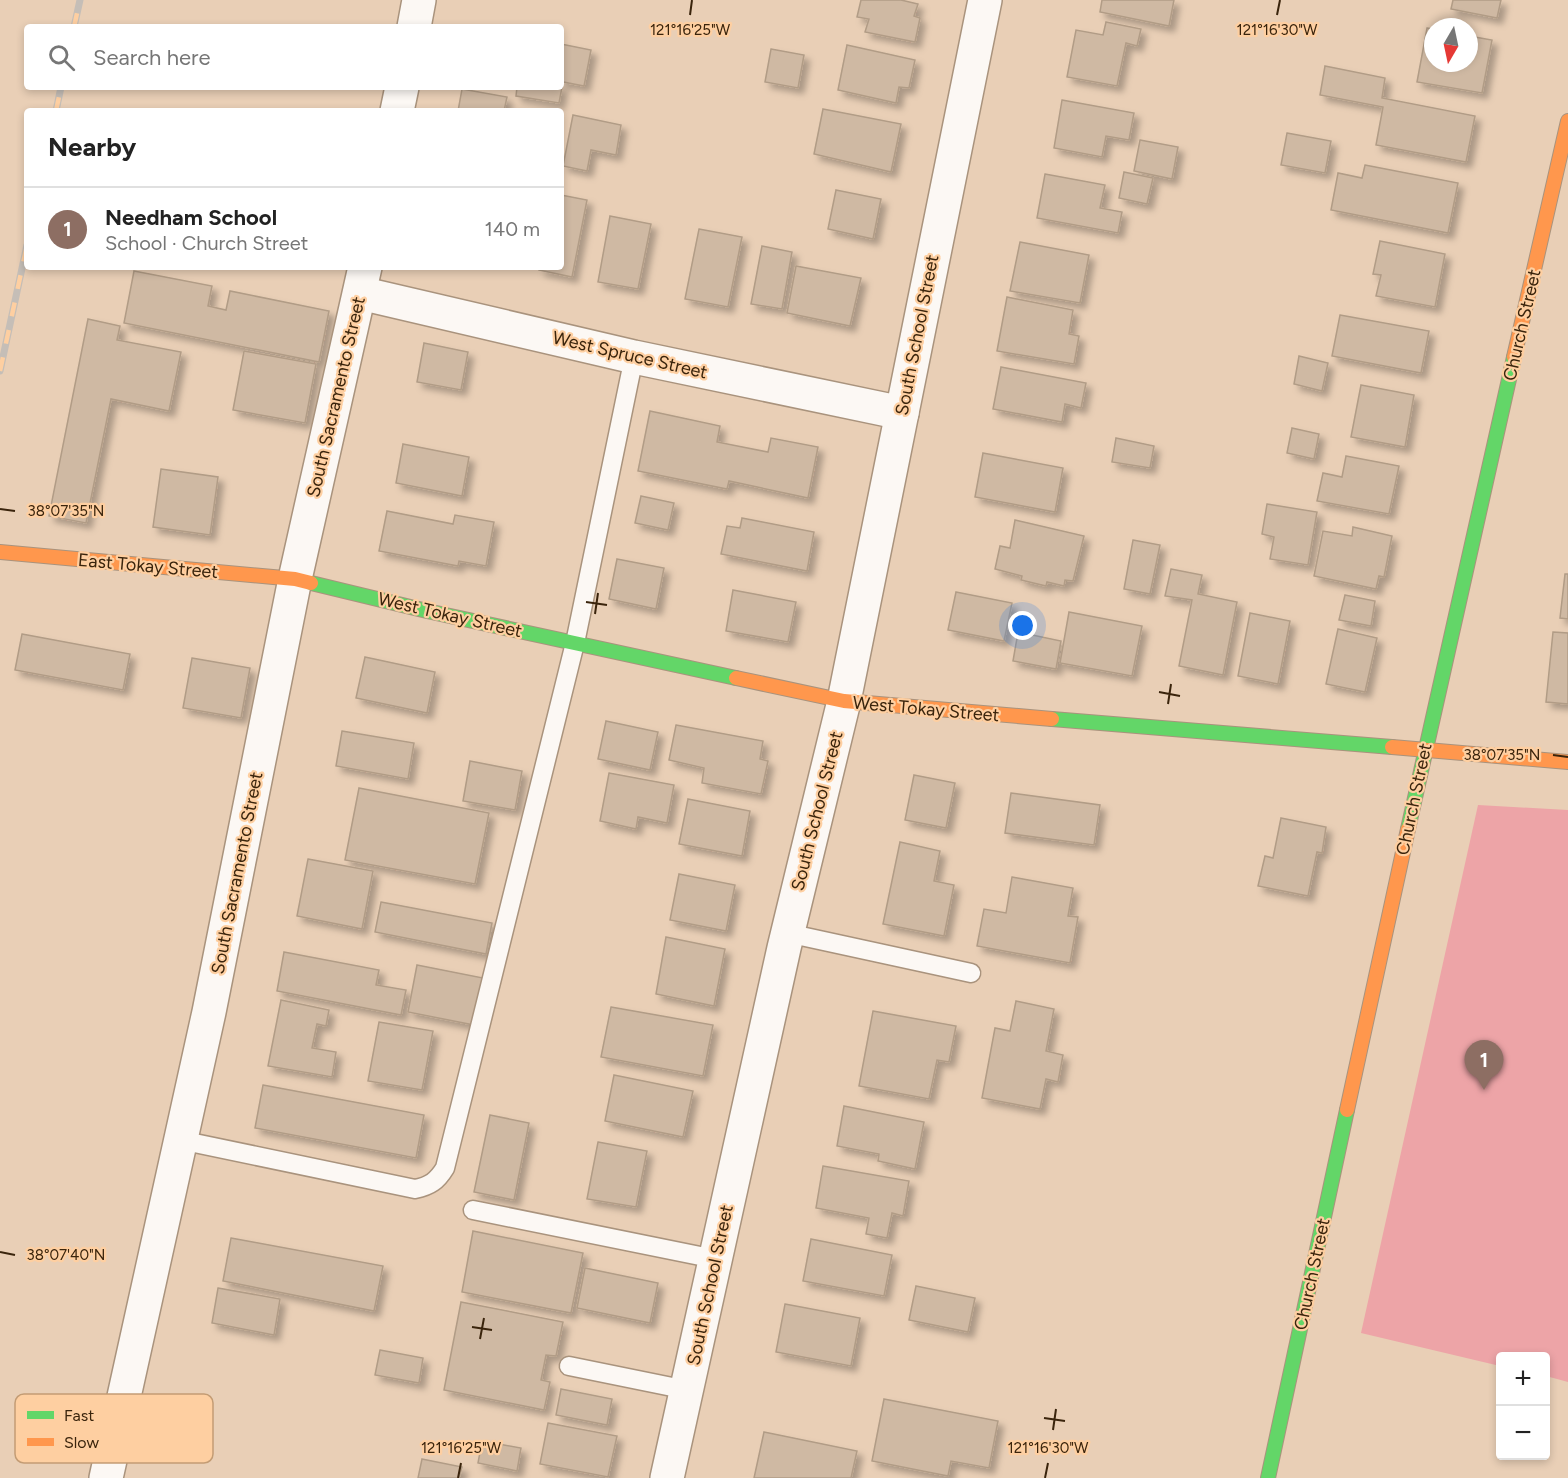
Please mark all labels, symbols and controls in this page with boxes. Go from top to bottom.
north arrow [1424,18,1478,72]
text: 121°16'25"W [650,21,731,39]
text: 121°16'30"W [1237,21,1318,39]
search box [24,24,564,90]
icon: search [45,41,78,74]
text: Search here [93,44,211,71]
text: Nearby [48,131,136,163]
text: Needham School [105,204,277,231]
text: 1 [63,217,72,241]
text: 140 m [485,217,540,241]
text: School · Church Street [105,231,308,255]
street label: South School Street [891,253,943,417]
street label: Church Street [1498,267,1546,383]
street label: South Sacramento Street [302,294,370,499]
street label: West Spruce Street [550,326,710,384]
text: 38°07'35"N [28,502,104,520]
street label: East Tokay Street [77,549,219,583]
street label: West Tokay Street [376,588,524,642]
your location [1008,611,1037,640]
street label: West Tokay Street [852,692,1000,726]
street label: South School Street [787,729,847,893]
street label: Church Street [1391,741,1437,857]
text: 38°07'35"N [1464,746,1540,764]
street label: South Sacramento Street [207,770,267,976]
pin: 1 [1464,1040,1504,1090]
street label: South School Street [682,1203,738,1367]
street label: Church Street [1289,1216,1335,1332]
text: 38°07'40"N [27,1246,105,1264]
map controls [1496,1352,1550,1460]
button: + [1496,1352,1550,1406]
legend [15,1394,213,1463]
text: Fast [64,1406,94,1425]
button: − [1496,1406,1550,1460]
text: Slow [64,1433,99,1452]
text: 121°16'25"W [421,1439,502,1457]
text: 121°16'30"W [1008,1439,1089,1457]

